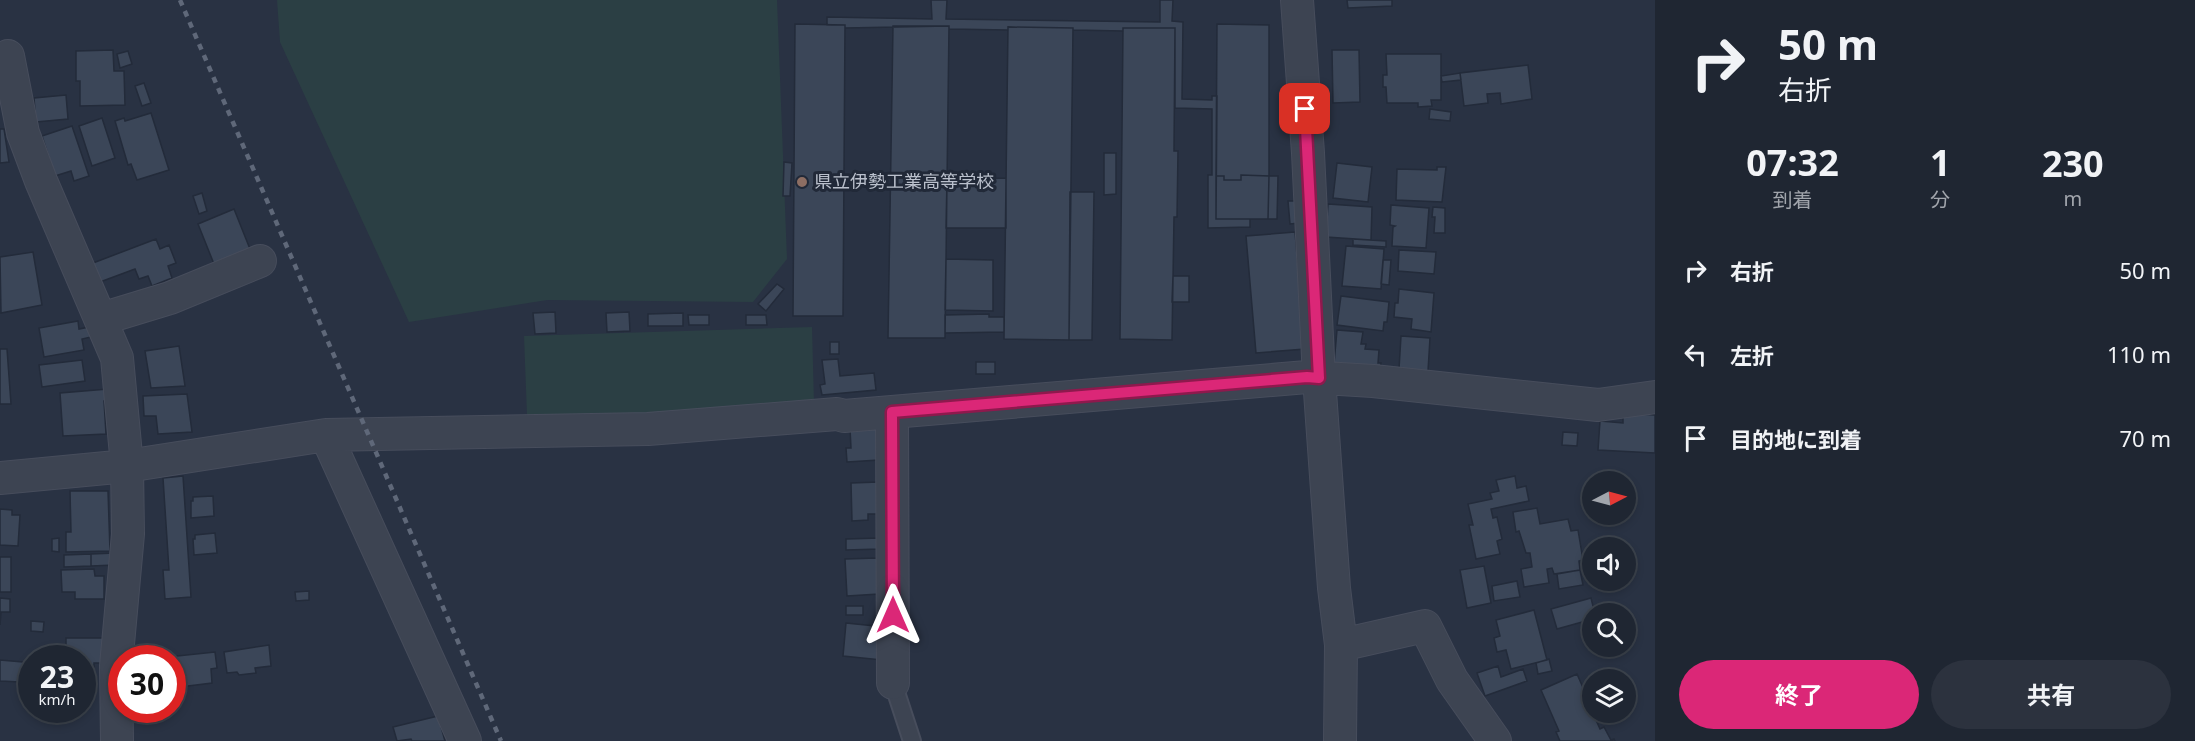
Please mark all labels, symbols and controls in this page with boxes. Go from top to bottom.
text: 50 m [1778,15,1878,72]
icon: right [1679,24,1757,102]
text: 右折 [1778,71,1832,108]
pin [1279,83,1330,134]
icon: arrive [1288,92,1321,125]
text: 07:32 [1746,138,1839,187]
text: 1 [1930,138,1951,187]
text: 230 [2042,139,2104,188]
place label: 県立伊勢工業高等学校 [814,169,994,193]
marker: 県立伊勢工業高等学校 [795,175,809,189]
text: m [2063,185,2082,212]
text: 到着 [1773,186,1813,213]
text: 分 [1930,186,1950,213]
icon: right [1679,254,1712,287]
text: 50 m [2120,255,2171,285]
text: 右折 [1730,256,1774,286]
icon: left [1679,338,1712,371]
text: 110 m [2107,339,2171,369]
text: 左折 [1730,340,1774,370]
icon: arrive [1679,422,1712,455]
text: 70 m [2120,423,2171,453]
text: 目的地に到着 [1730,424,1862,454]
north arrow [1582,471,1636,525]
map controls [1582,471,1636,723]
button: sound [1582,537,1636,591]
position arrow [861,583,925,647]
button: search [1582,603,1636,657]
speed limit sign: 30 [108,645,186,723]
text: 23 [40,656,74,697]
button: 終了 [1679,660,1919,729]
button: 共有 [1931,660,2171,729]
button: layers [1582,669,1636,723]
text: km/h [39,689,75,709]

